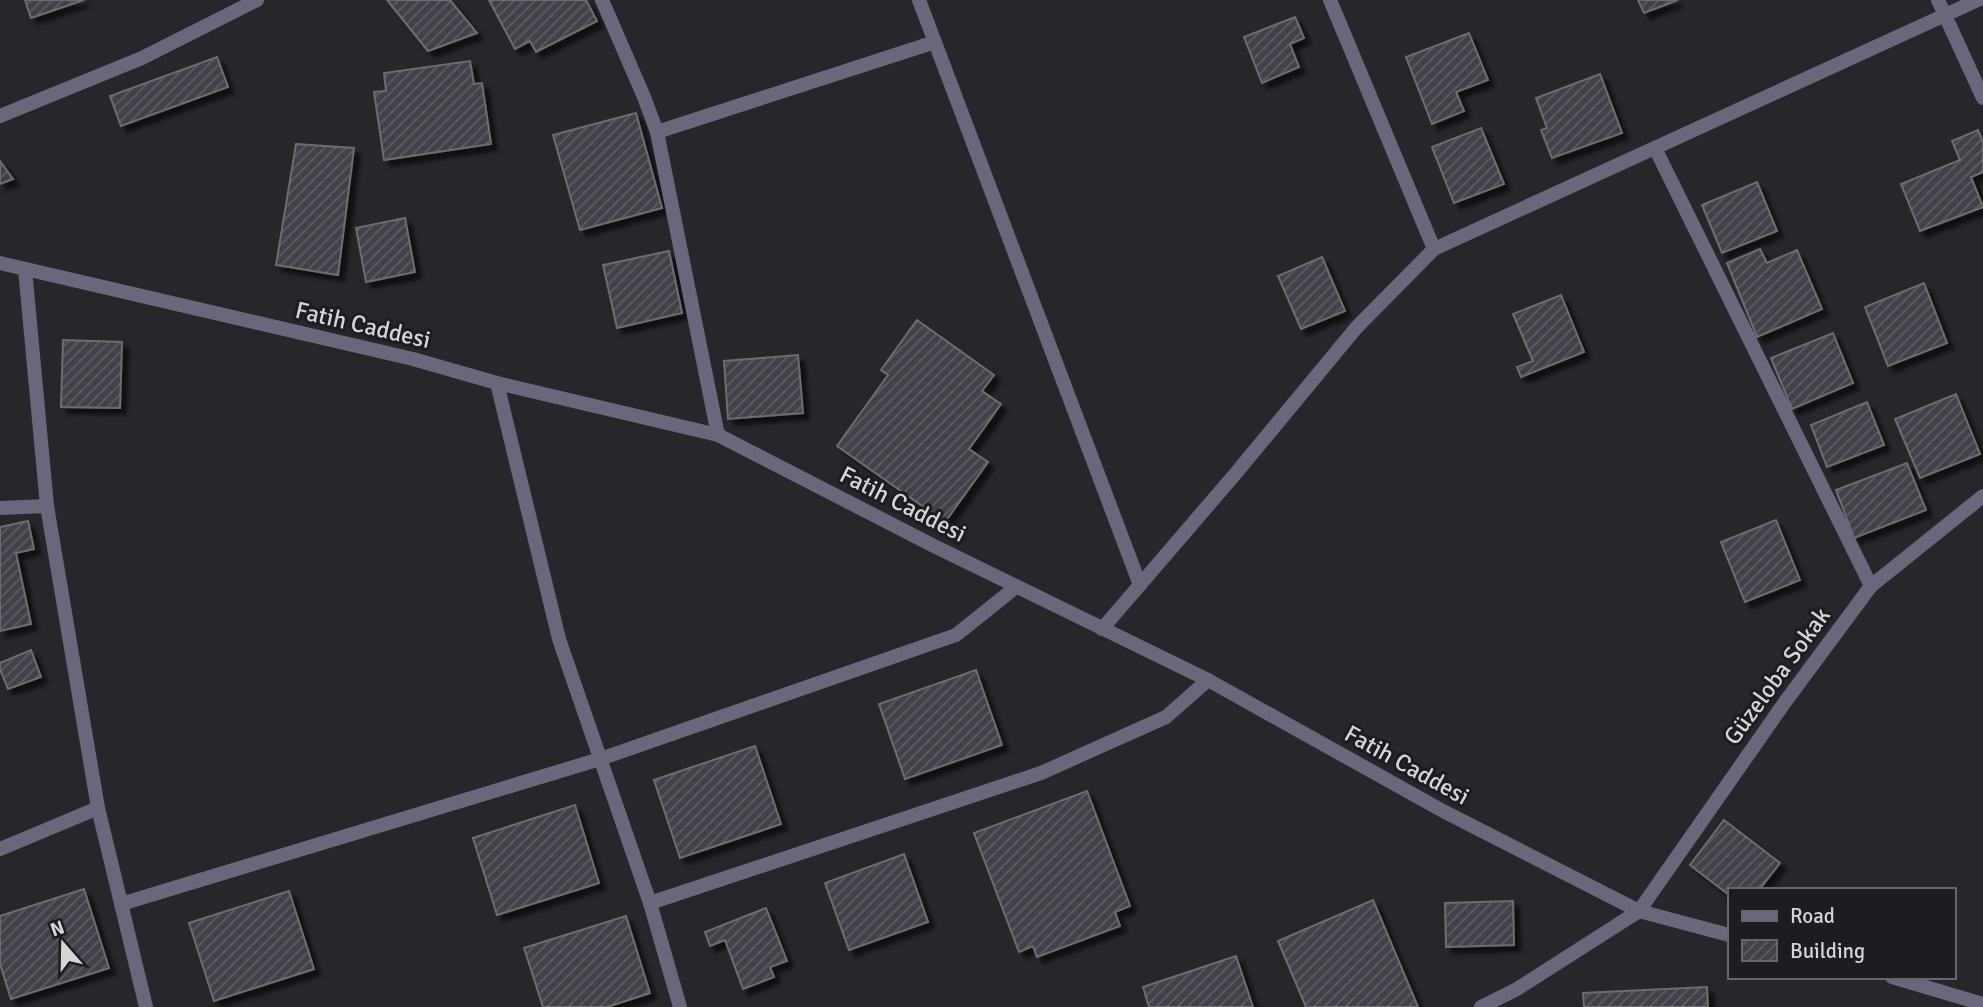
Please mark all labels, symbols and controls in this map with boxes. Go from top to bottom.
street label: Fatih Caddesi [292,295,434,355]
street label: Fatih Caddesi [835,459,971,549]
street label: Güzeloba Sokak [1717,601,1837,751]
street label: Fatih Caddesi [1339,718,1475,812]
legend [1728,888,1955,979]
text: Road [1790,903,1835,929]
north arrow [28,909,98,979]
text: N [47,915,68,943]
text: Building [1790,938,1865,964]

